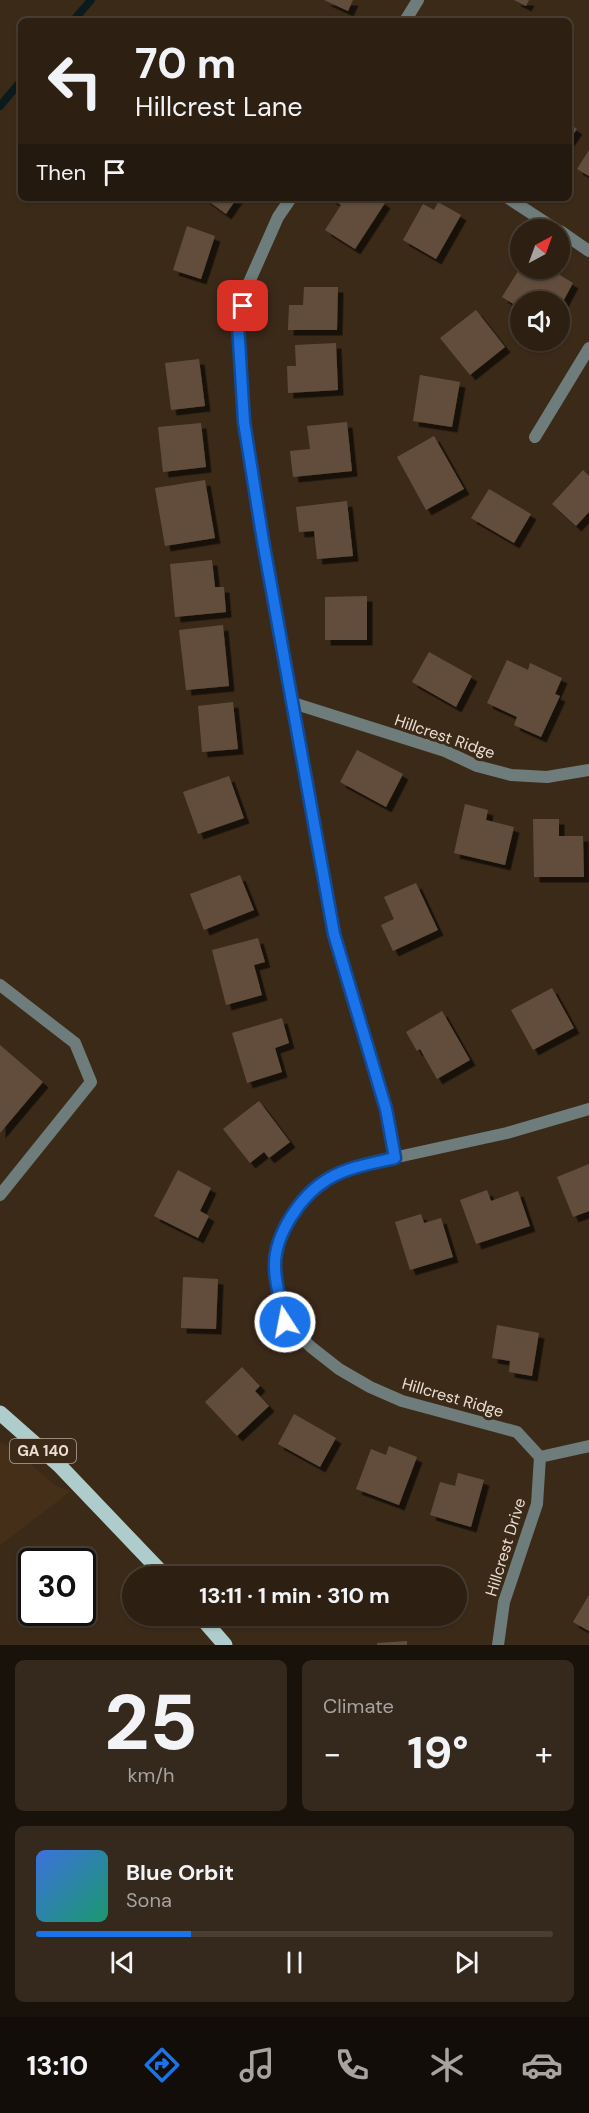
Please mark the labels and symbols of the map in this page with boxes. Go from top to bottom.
north arrow [510,219,570,279]
pin [217,280,268,331]
street label: Hillcrest Ridge [392,709,498,763]
position arrow [253,1290,317,1354]
street label: Hillcrest Ridge [399,1373,506,1422]
road number: GA 140 [10,1439,76,1463]
street label: Hillcrest Drive [481,1495,530,1599]
speed limit sign: 30 [18,1548,96,1626]

